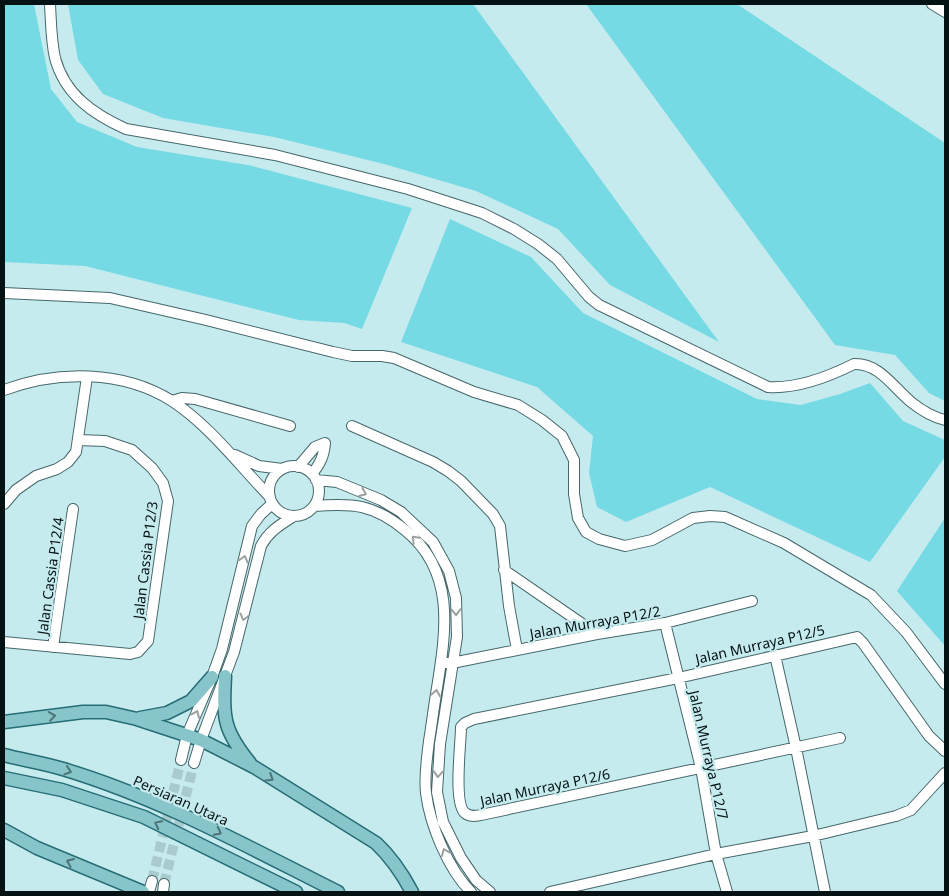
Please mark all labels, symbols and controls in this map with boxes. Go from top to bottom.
one-way arrow [358,486,367,497]
street label: Jalan Cassia P12/3 [128,500,162,622]
street label: Jalan Cassia P12/4 [32,516,68,638]
one-way arrow [412,536,421,545]
one-way arrow [238,555,248,563]
street label: Jalan Murraya P12/2 [526,601,662,643]
one-way arrow [451,609,461,617]
one-way arrow [239,613,249,621]
street label: Jalan Murraya P12/5 [691,620,827,669]
street label: Jalan Murraya P12/7 [684,686,733,822]
one-way arrow [431,689,441,697]
one-way arrow [189,710,200,719]
one-way arrow [48,711,56,722]
street label: Jalan Murraya P12/6 [476,764,612,810]
one-way arrow [63,765,72,775]
street label: Persiaran Utara [130,770,232,830]
one-way arrow [433,770,444,778]
one-way arrow [265,772,274,781]
one-way arrow [154,819,163,830]
one-way arrow [213,826,222,836]
one-way arrow [441,848,451,856]
one-way arrow [66,858,75,868]

